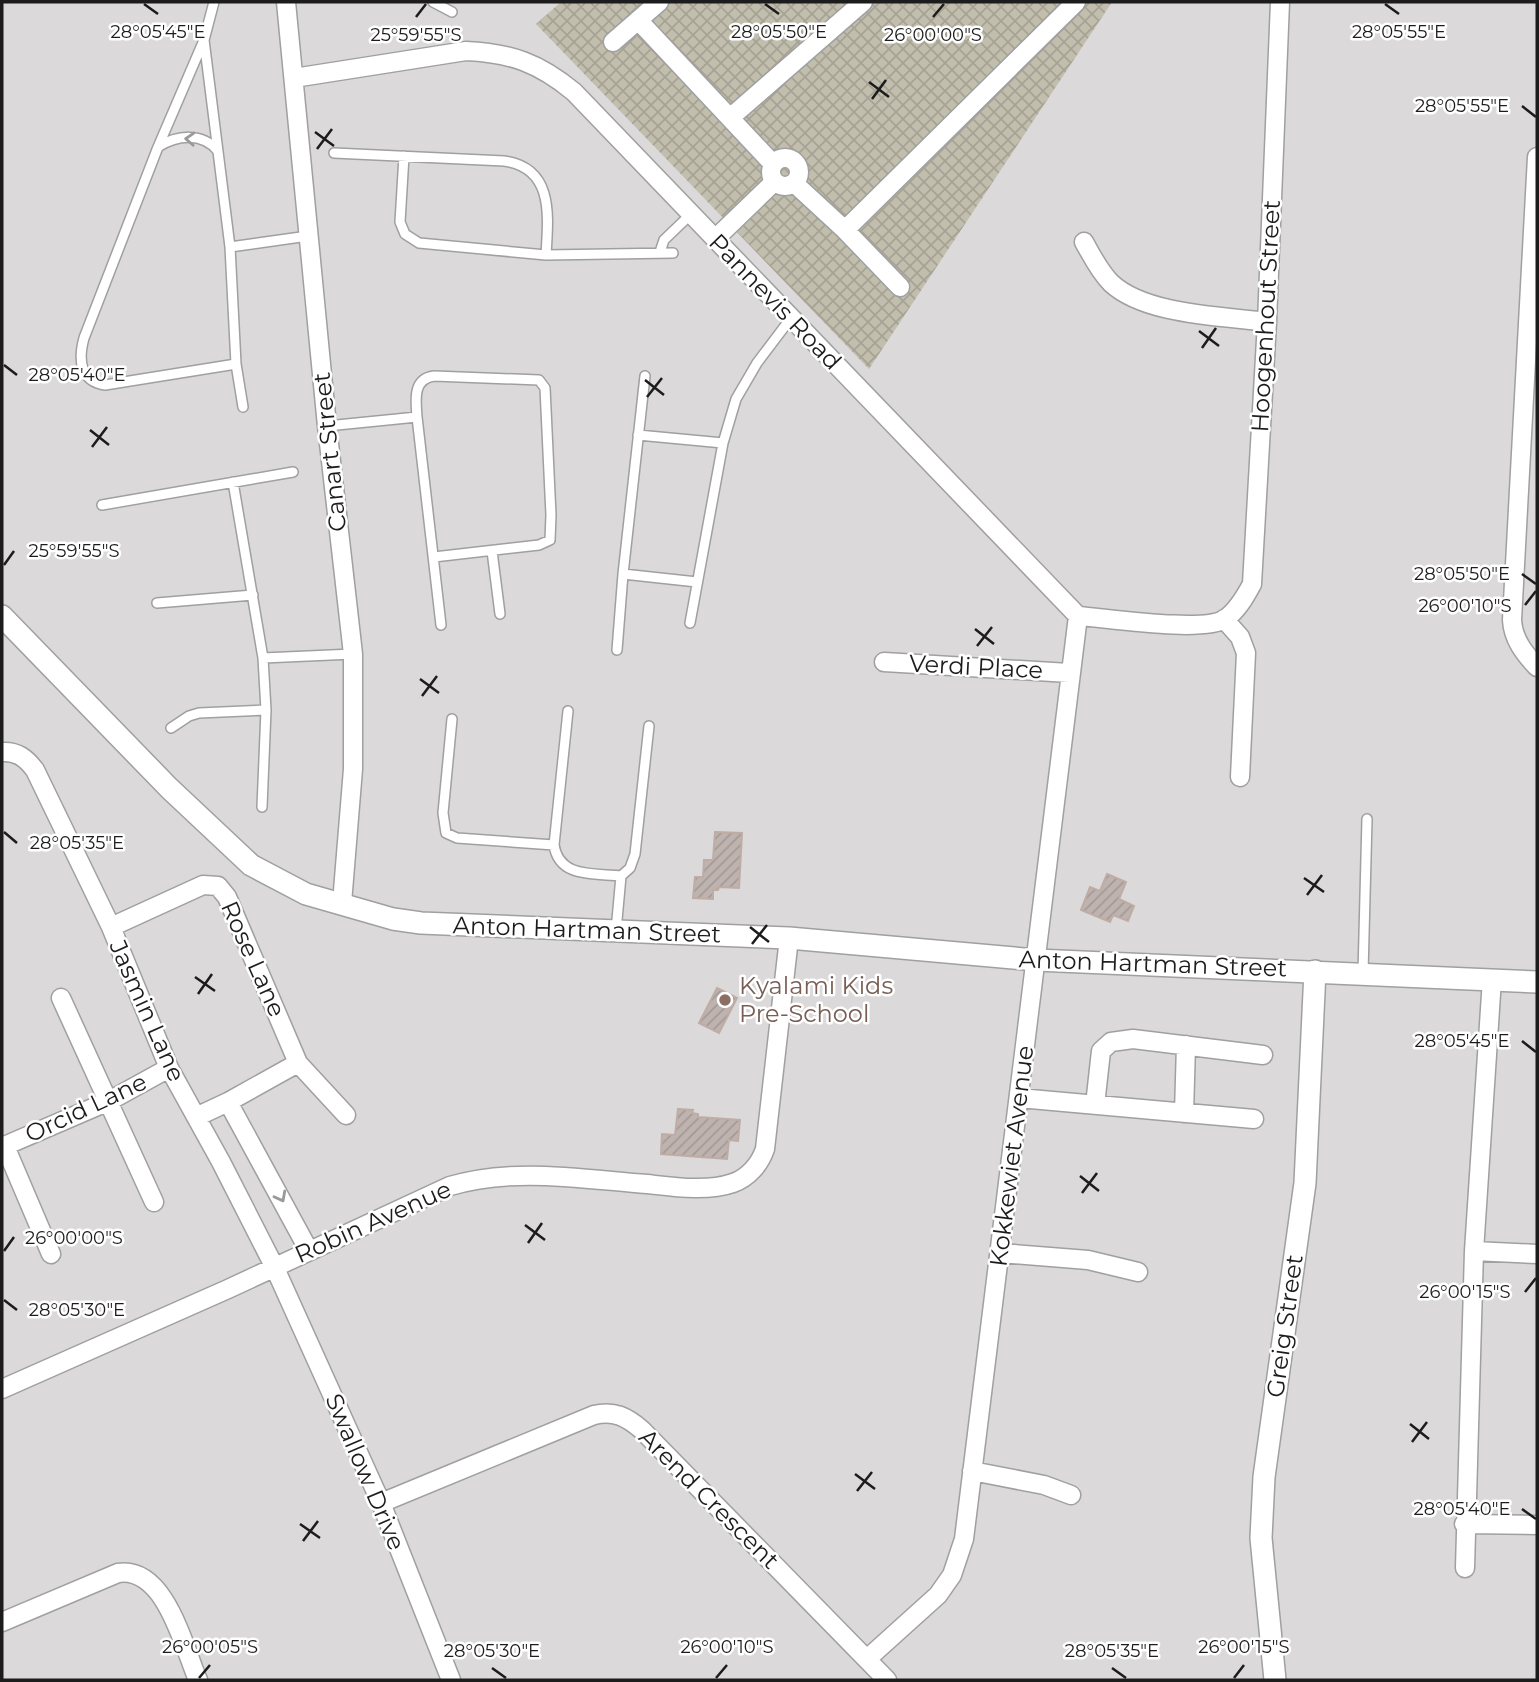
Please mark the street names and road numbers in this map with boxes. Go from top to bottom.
street label: Hoogenhout Street [1245,199,1286,433]
street label: Pannevis Road [703,228,848,376]
street label: Canart Street [307,371,352,533]
street label: Verdi Place [908,649,1044,684]
street label: Rose Lane [215,896,292,1021]
street label: Anton Hartman Street [452,910,722,949]
street label: Jasmin Lane [103,935,191,1086]
street label: Anton Hartman Street [1018,944,1288,983]
street label: Kokkewiet Avenue [984,1044,1039,1268]
street label: Orcid Lane [20,1067,151,1148]
street label: Robin Avenue [290,1174,456,1269]
street label: Greig Street [1260,1252,1309,1399]
street label: Swallow Drive [319,1389,411,1554]
street label: Arend Crescent [633,1423,786,1575]

